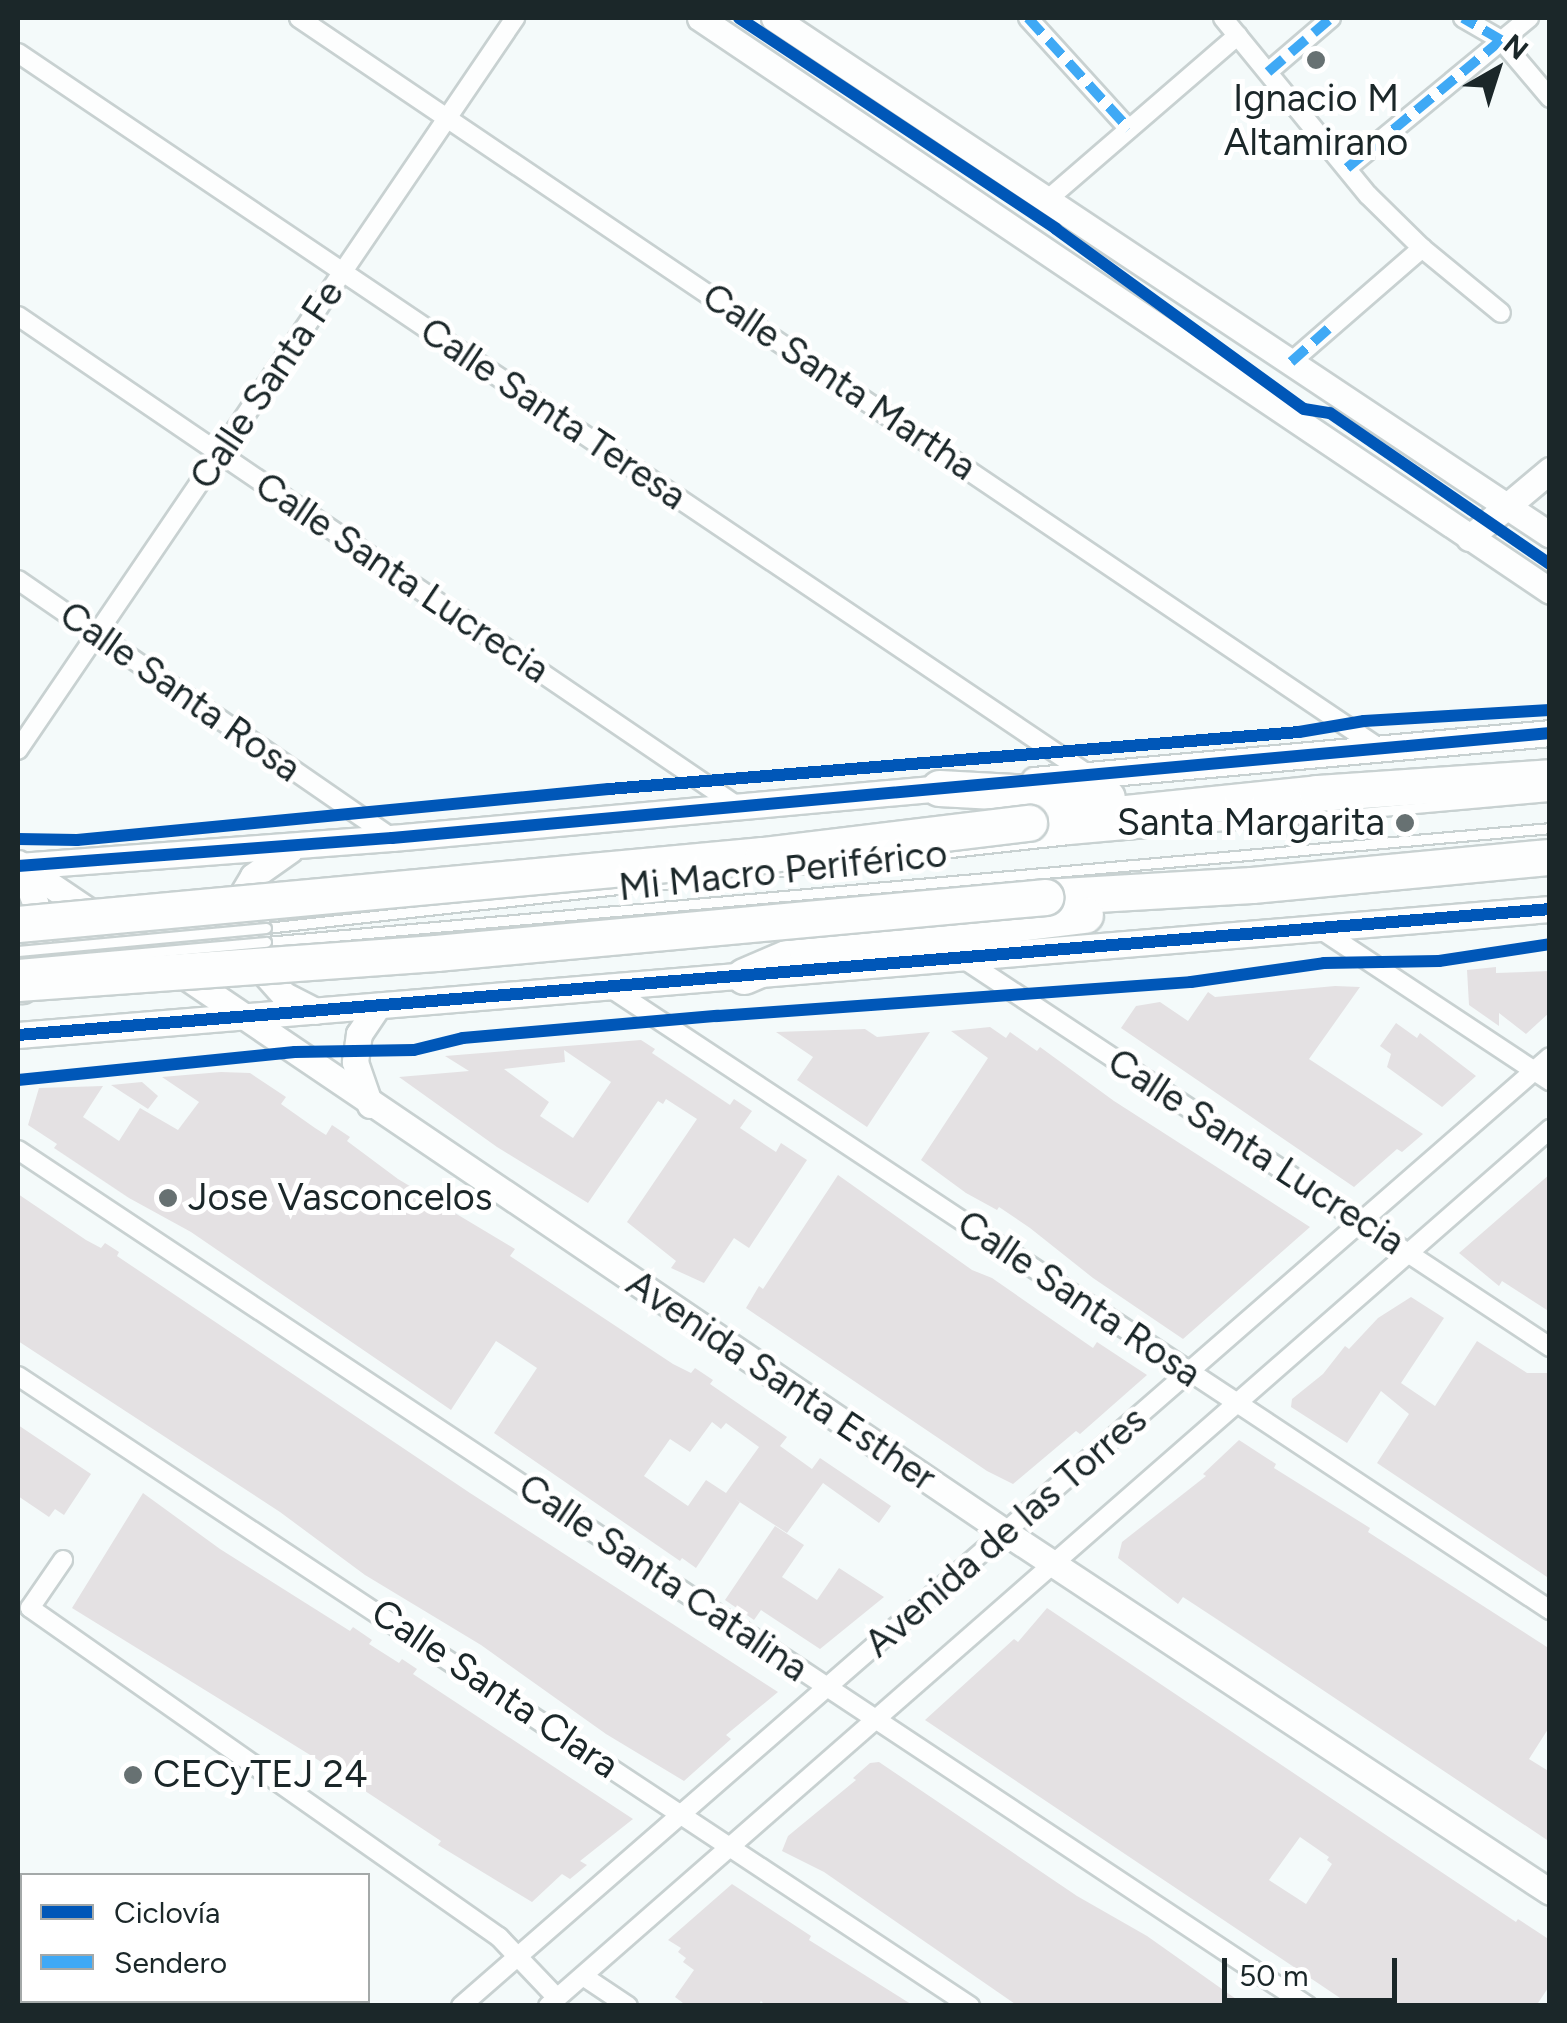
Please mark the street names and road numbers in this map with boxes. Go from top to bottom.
street label: Calle Santa Fe [181,272,353,498]
street label: Calle Santa Martha [694,274,984,490]
street label: Calle Santa Teresa [411,308,695,520]
street label: Calle Santa Lucrecia [246,463,558,693]
street label: Calle Santa Rosa [51,592,309,792]
street label: Mi Macro Periférico [617,831,949,911]
street label: Calle Santa Lucrecia [1099,1039,1413,1265]
street label: Calle Santa Rosa [949,1201,1209,1397]
street label: Avenida Santa Esther [618,1261,944,1501]
street label: Avenida de las Torres [856,1397,1156,1667]
street label: Calle Santa Catalina [510,1464,816,1692]
street label: Calle Santa Clara [363,1590,627,1788]

